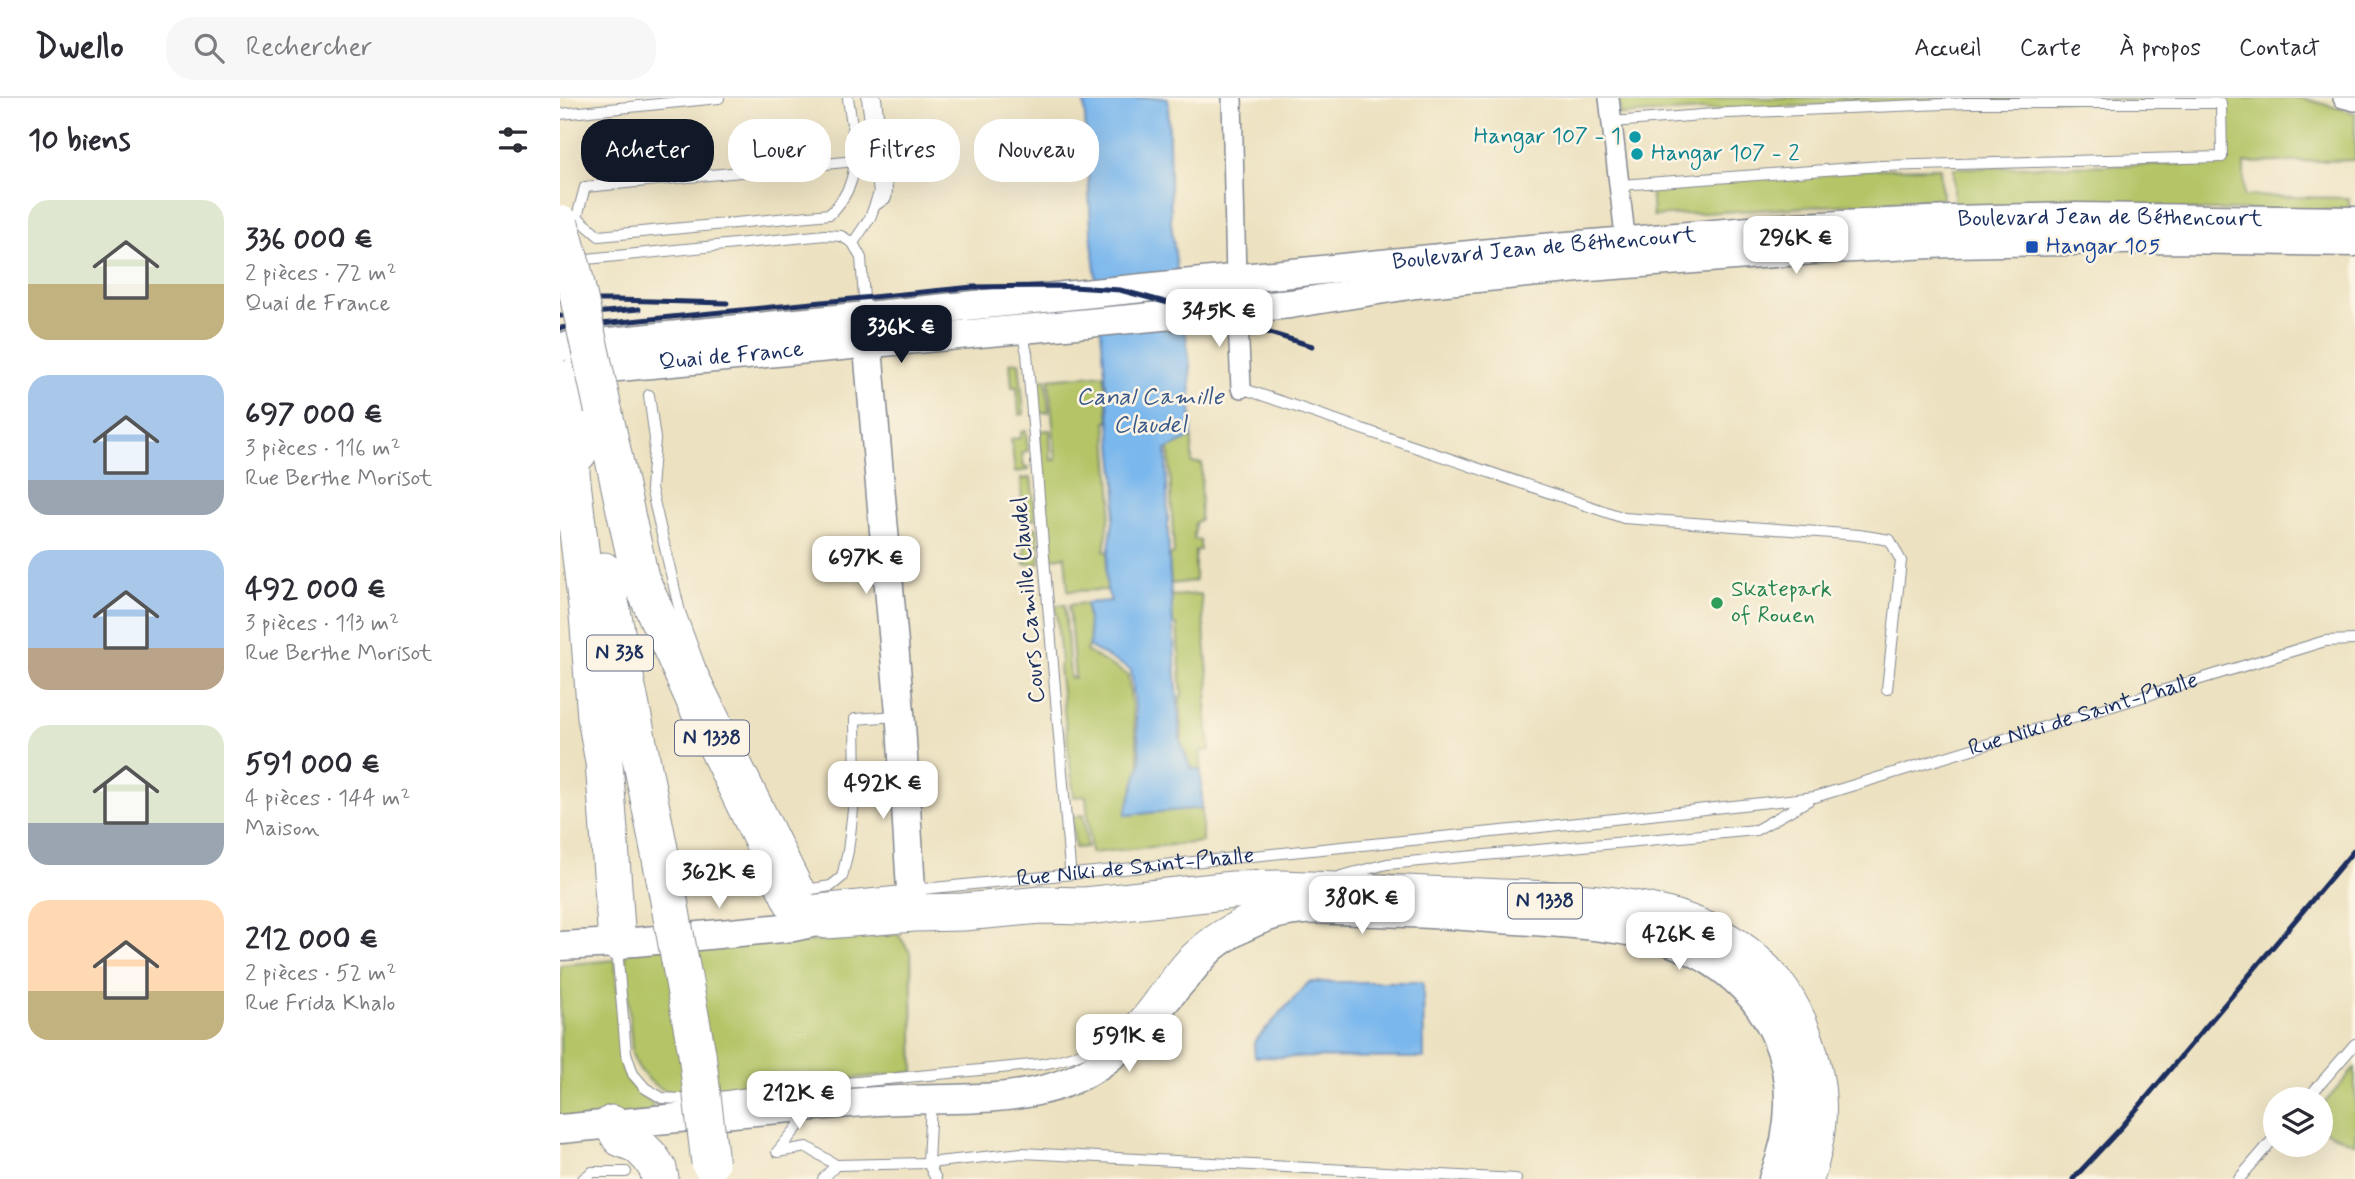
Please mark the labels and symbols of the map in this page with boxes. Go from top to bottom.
place label: Hangar 107 - 1 [1474,122,1621,154]
marker: Hangar 107 - 1 [1627,129,1643,145]
place label: Hangar 107 - 2 [1651,139,1799,171]
marker: Hangar 107 - 2 [1629,146,1645,162]
street label: Boulevard Jean de Béthencourt [1957,202,2263,235]
pin: 296K € [1739,216,1853,276]
street label: Boulevard Jean de Béthencourt [1391,220,1698,278]
place label: Hangar 105 [2046,232,2160,264]
marker: Hangar 105 [2024,239,2040,255]
pin: 345K € [1162,289,1276,349]
pin: 336K € [844,306,958,365]
street label: Quai de France [658,335,805,378]
water label: Canal Camille Claudel [1076,382,1225,441]
street label: Cours Camille Claudel [1005,495,1053,705]
pin: 697K € [809,536,923,596]
place label: Skatepark of Rouen [1731,575,1832,631]
marker: Skatepark of Rouen [1709,595,1725,611]
road number: N 338 [587,636,653,670]
street label: Rue Niki de Saint-Phalle [1965,666,2202,764]
road number: N 1338 [675,720,749,756]
pin: 492K € [826,762,940,821]
street label: Rue Niki de Saint-Phalle [1015,841,1256,895]
pin: 362K € [662,850,776,910]
pin: 380K € [1305,876,1419,936]
road number: N 1338 [1508,884,1582,918]
pin: 426K € [1622,912,1736,972]
pin: 591K € [1072,1014,1186,1074]
pin: 212K € [742,1072,856,1131]

